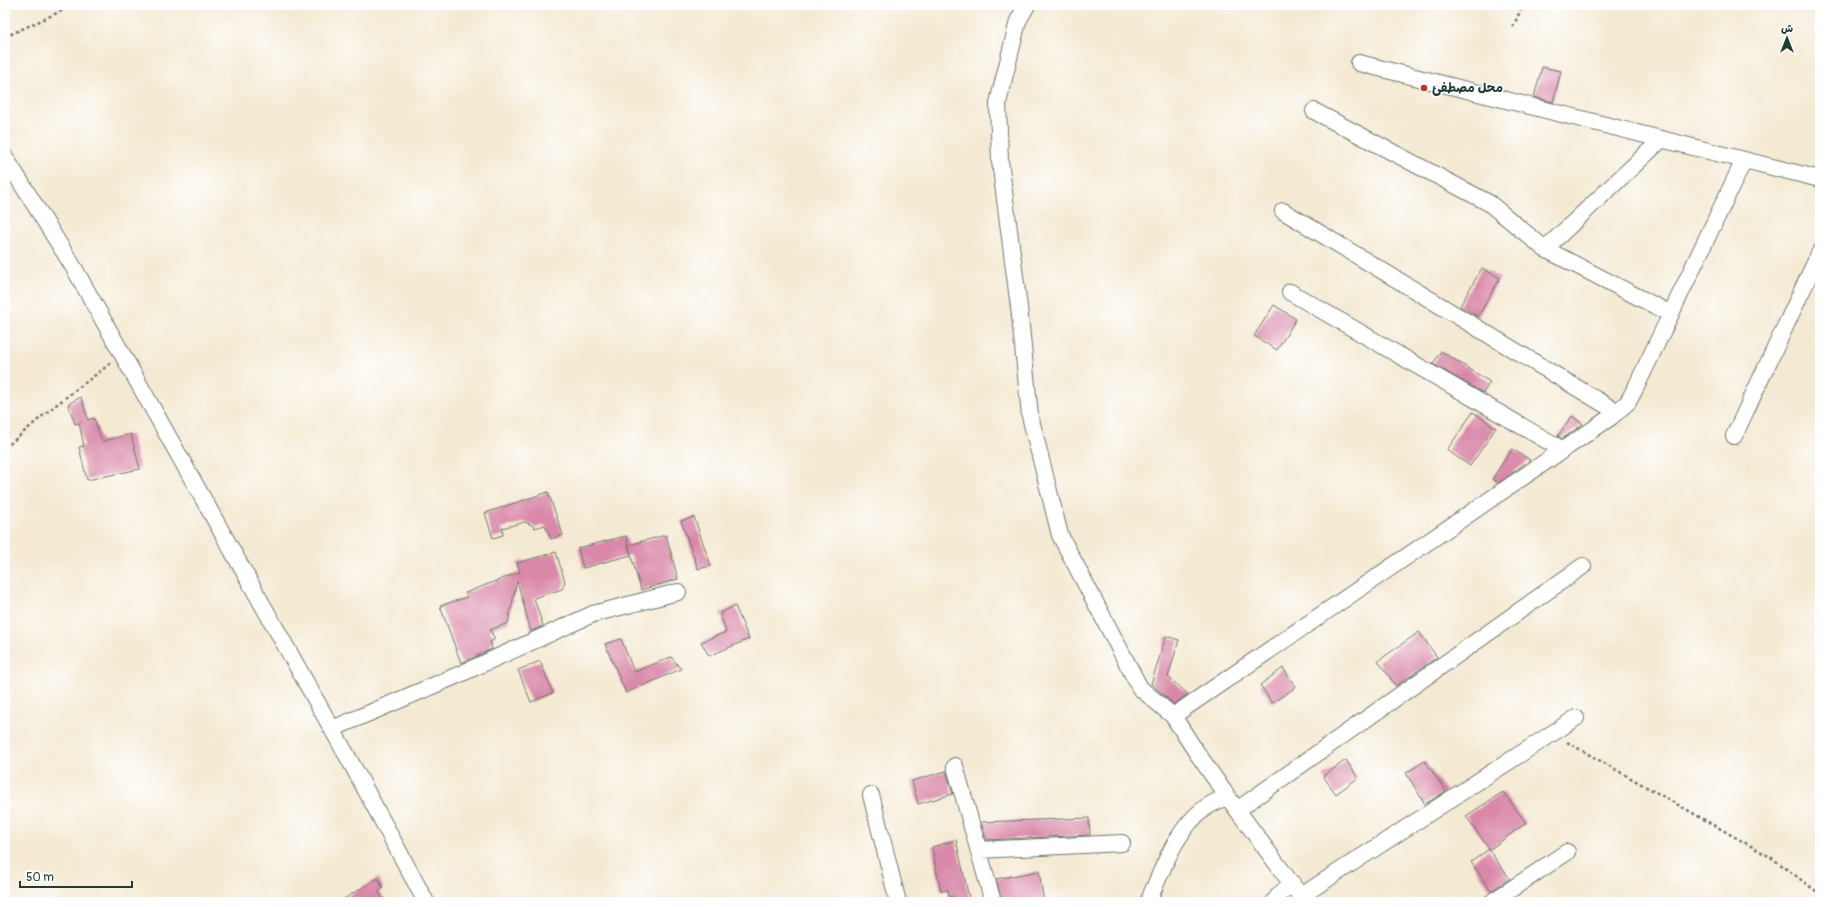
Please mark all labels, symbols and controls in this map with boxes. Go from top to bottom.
north arrow [1767,18,1807,58]
text: ش [1781,22,1793,35]
place label: محل مصطفئ [1432,80,1503,96]
marker: محل مصطفئ [1419,83,1429,93]
scale bar [20,863,132,889]
text: 50 m [26,870,54,885]

